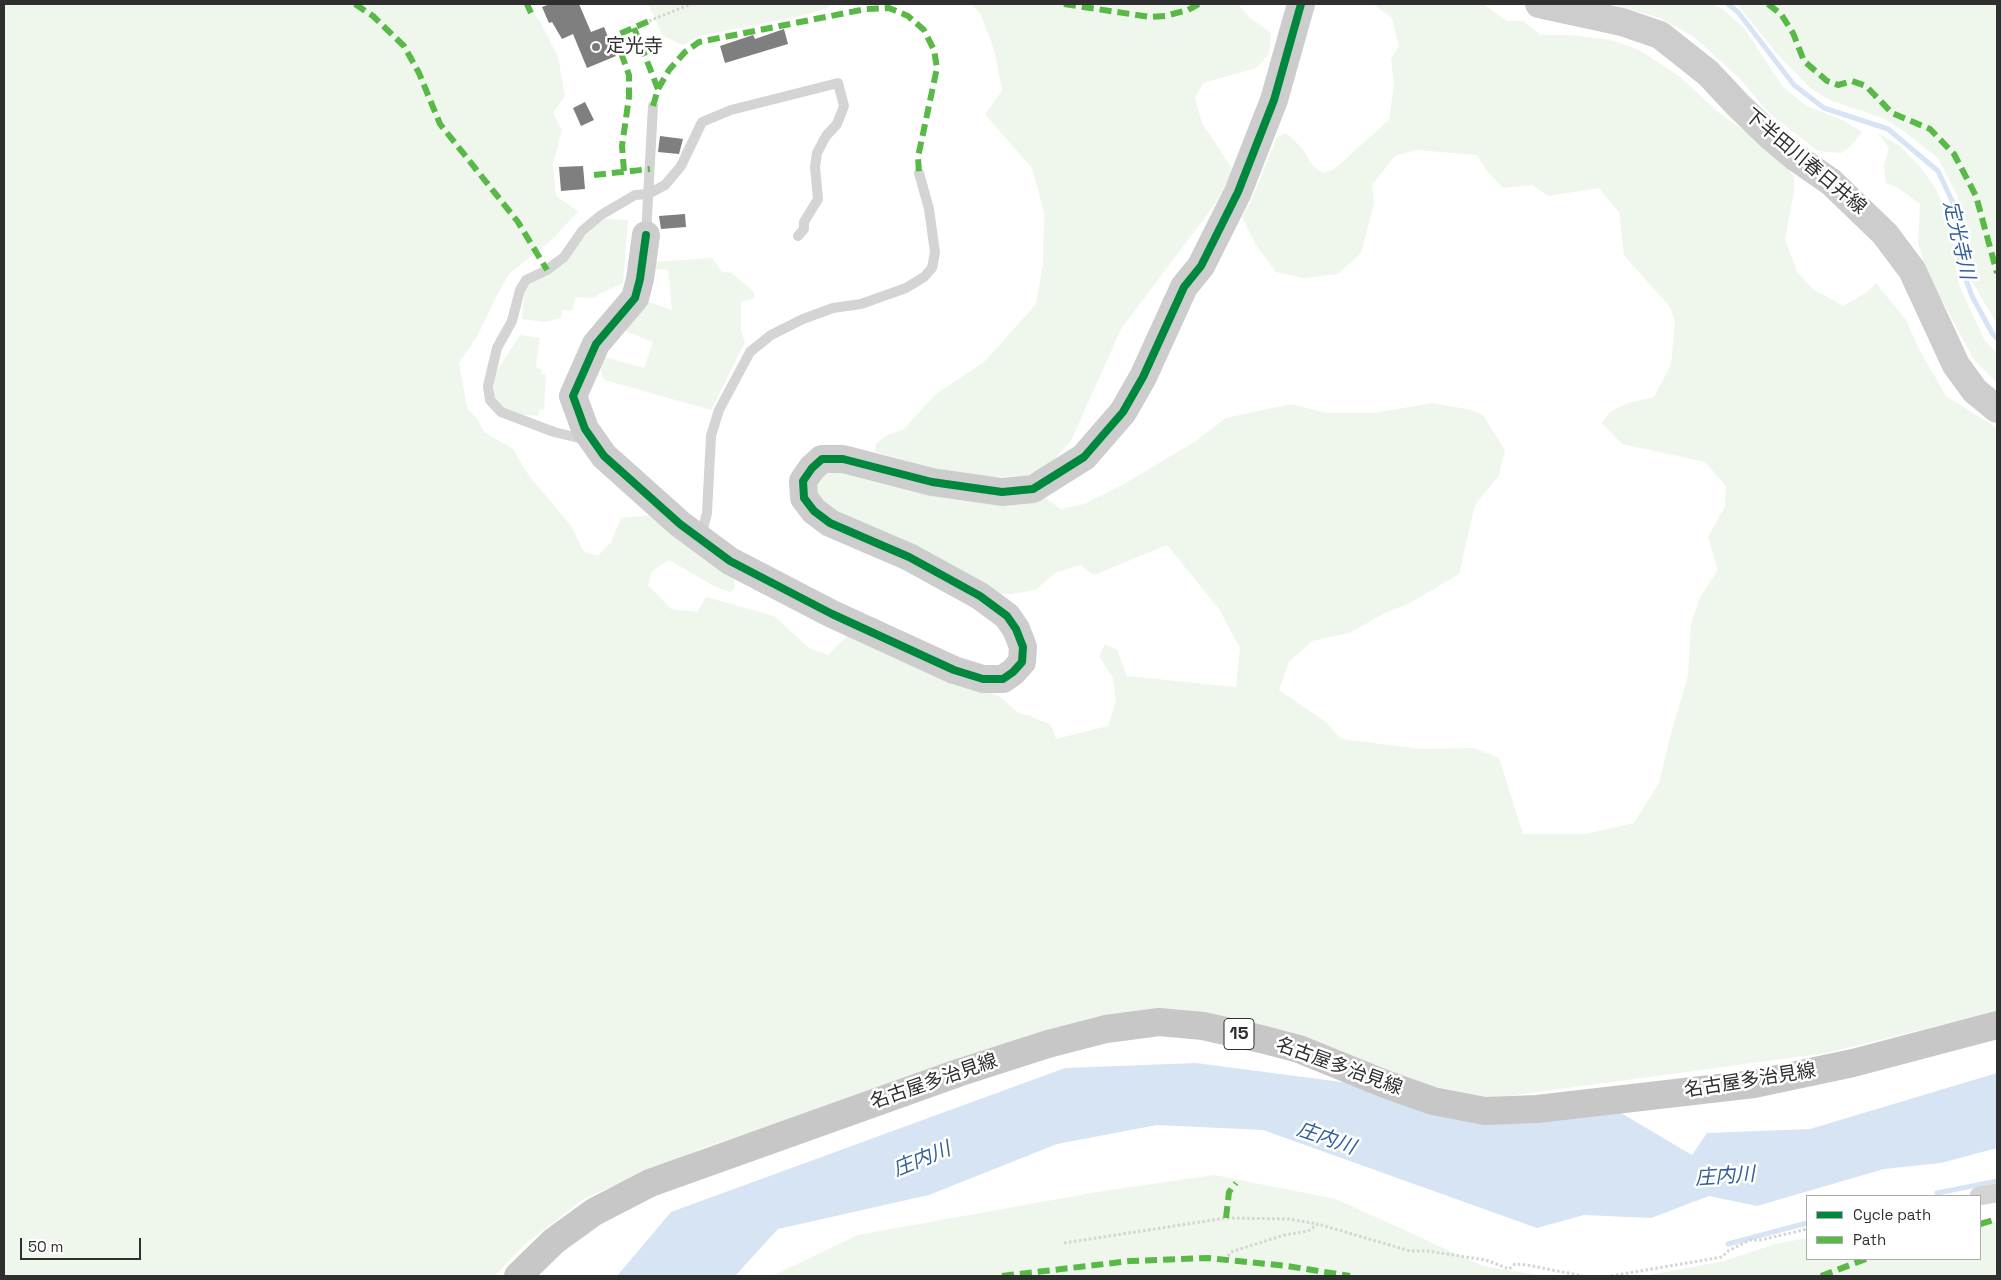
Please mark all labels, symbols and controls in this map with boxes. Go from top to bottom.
place label: 定光寺 [606,36,663,58]
marker: 定光寺 [590,41,602,53]
street label: 下半田川春日井線 [1739,104,1871,220]
water label: 定光寺川 [1937,198,1979,282]
road number: 15 [1224,1019,1254,1050]
street label: 名古屋多治見線 [1273,1034,1405,1100]
street label: 名古屋多治見線 [867,1050,1001,1114]
street label: 名古屋多治見線 [1683,1059,1817,1103]
water label: 庄内川 [1294,1118,1358,1160]
water label: 庄内川 [890,1138,954,1182]
water label: 庄内川 [1694,1163,1756,1191]
legend [1806,1195,1981,1260]
text: Cycle path [1853,1205,1931,1224]
scale bar [22,1228,144,1260]
text: Path [1853,1230,1886,1249]
text: 50 m [28,1237,63,1256]

